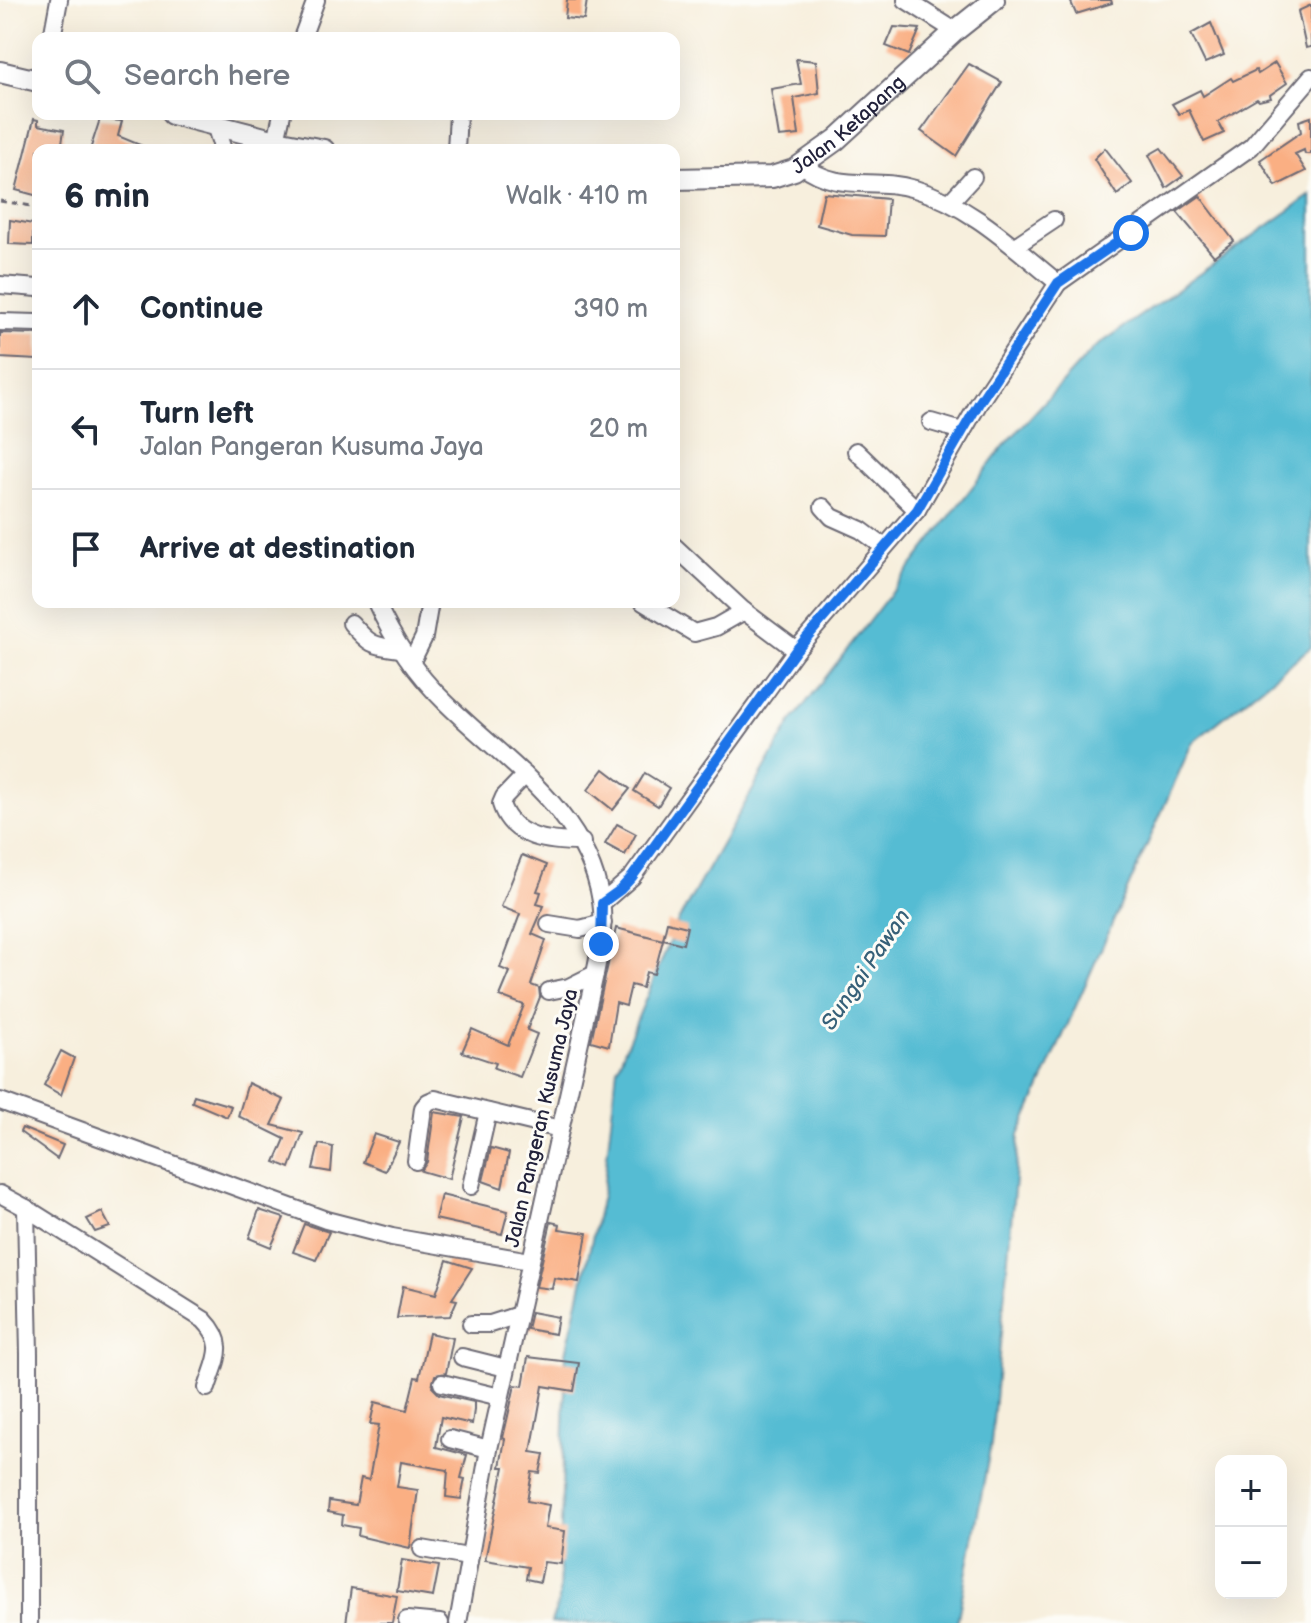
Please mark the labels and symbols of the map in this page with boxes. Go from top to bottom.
street label: Jalan Ketapang [787,71,910,180]
route start [1113,215,1149,251]
water label: Sungai Pawan [816,904,916,1036]
route end [583,926,619,962]
street label: Jalan Pangeran Kusuma Jaya [501,986,583,1250]

